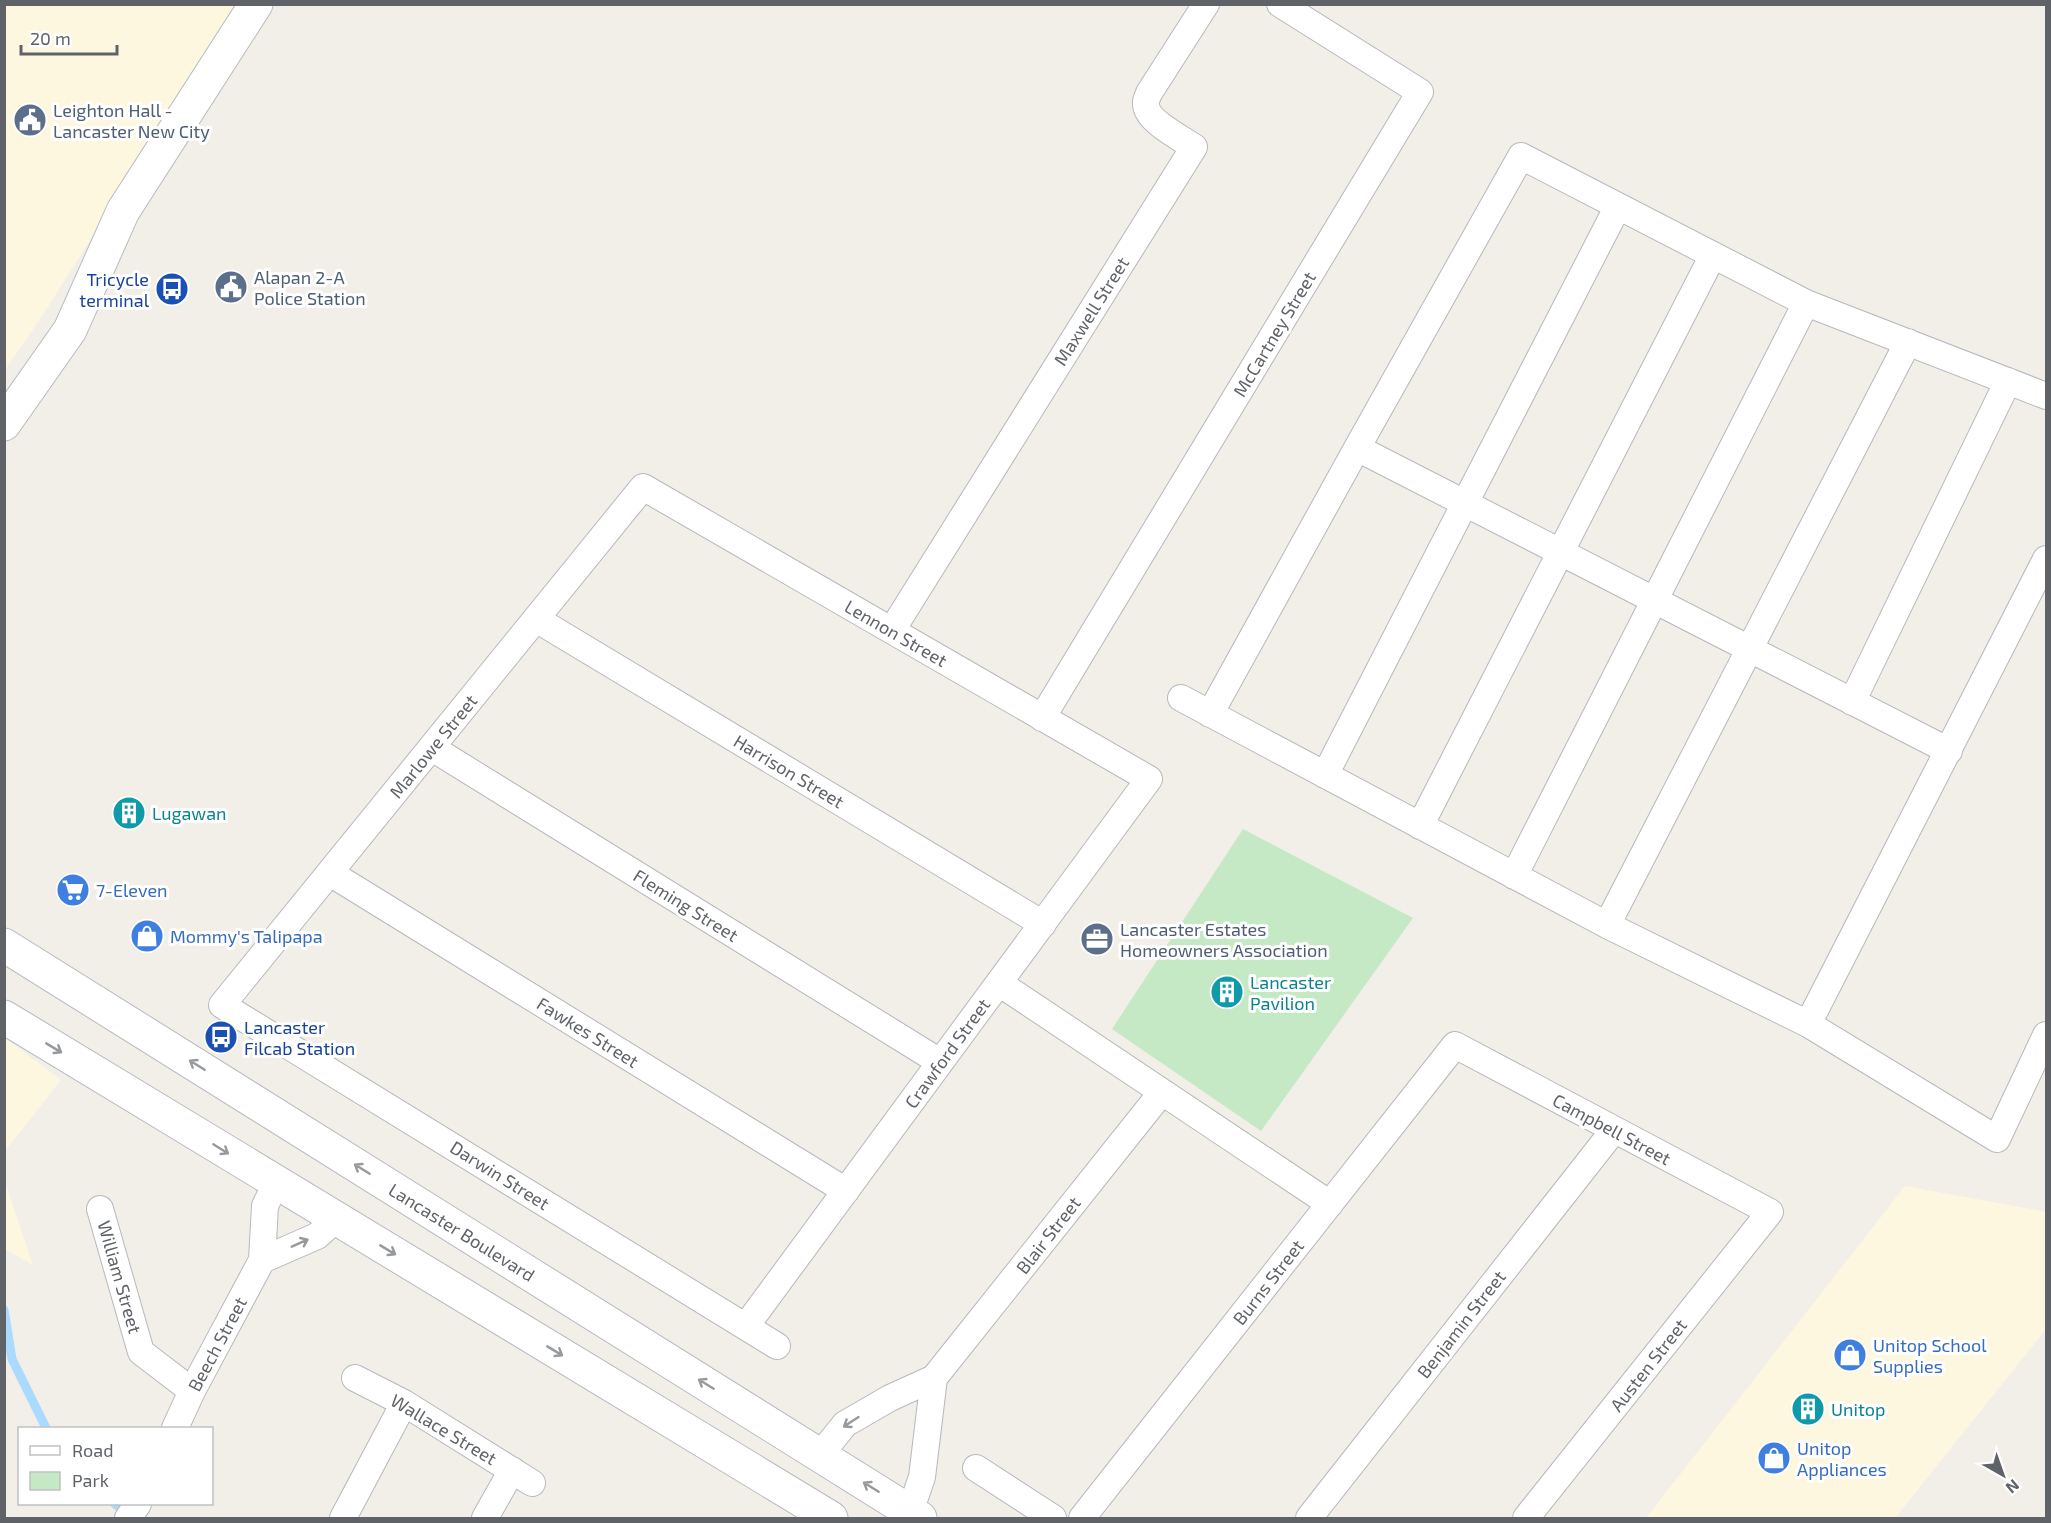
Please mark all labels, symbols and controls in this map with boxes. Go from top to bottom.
scale bar [21,18,117,56]
text: 20 m [30,27,71,49]
place label: Leighton Hall - Lancaster New City [53,99,210,142]
public building icon: Leighton Hall - Lancaster New City [12,102,48,138]
street label: Maxwell Street [1049,253,1133,369]
place label: Alapan 2-A Police Station [254,266,366,309]
street label: McCartney Street [1228,267,1320,401]
place label: Tricycle terminal [79,268,150,311]
public building icon: Alapan 2-A Police Station [213,269,249,305]
bus stop icon: Tricycle terminal [154,271,190,307]
street label: Lennon Street [841,595,951,671]
street label: Marlowe Street [385,690,482,802]
street label: Harrison Street [730,729,848,813]
building icon: Lugawan [111,795,147,831]
place label: Lugawan [152,802,226,824]
street label: Fleming Street [630,864,743,946]
supermarket icon: 7-Eleven [55,872,91,908]
place label: 7-Eleven [96,879,168,901]
shop icon: Mommy's Talipapa [129,918,165,954]
place label: Lancaster Estates Homeowners Association [1120,918,1328,961]
office icon: Lancaster Estates Homeowners Association [1079,921,1115,957]
place label: Mommy's Talipapa [170,925,323,947]
place label: Lancaster Pavilion [1250,971,1331,1014]
building icon: Lancaster Pavilion [1209,974,1245,1010]
street label: Fawkes Street [533,992,643,1072]
street label: Crawford Street [900,994,994,1112]
place label: Lancaster Filcab Station [244,1016,355,1059]
bus stop icon: Lancaster Filcab Station [203,1019,239,1055]
one-way arrow [46,1041,63,1054]
one-way arrow [189,1059,206,1071]
street label: Campbell Street [1549,1089,1675,1169]
street label: Darwin Street [446,1136,554,1214]
one-way arrow [212,1143,229,1155]
one-way arrow [354,1163,371,1175]
street label: Lancaster Boulevard [385,1178,539,1286]
street label: Blair Street [1011,1192,1085,1278]
street label: William Street [93,1218,147,1336]
street label: Burns Street [1228,1235,1308,1329]
one-way arrow [290,1237,308,1248]
one-way arrow [379,1244,396,1256]
street label: Benjamin Street [1412,1266,1510,1382]
street label: Beech Street [183,1293,251,1395]
street label: Austen Street [1605,1314,1691,1416]
place label: Unitop School Supplies [1873,1334,1987,1377]
shop icon: Unitop School Supplies [1832,1337,1868,1373]
one-way arrow [546,1345,563,1357]
one-way arrow [698,1377,715,1389]
street label: Wallace Street [387,1389,501,1469]
building icon: Unitop [1790,1391,1826,1427]
place label: Unitop [1831,1398,1885,1420]
one-way arrow [842,1415,859,1428]
legend [18,1427,213,1505]
place label: Unitop Appliances [1797,1437,1887,1480]
text: Road [72,1439,113,1461]
shop icon: Unitop Appliances [1756,1440,1792,1476]
north arrow [1973,1445,2033,1505]
text: Park [72,1469,109,1491]
text: N [2002,1476,2023,1498]
one-way arrow [863,1481,880,1493]

